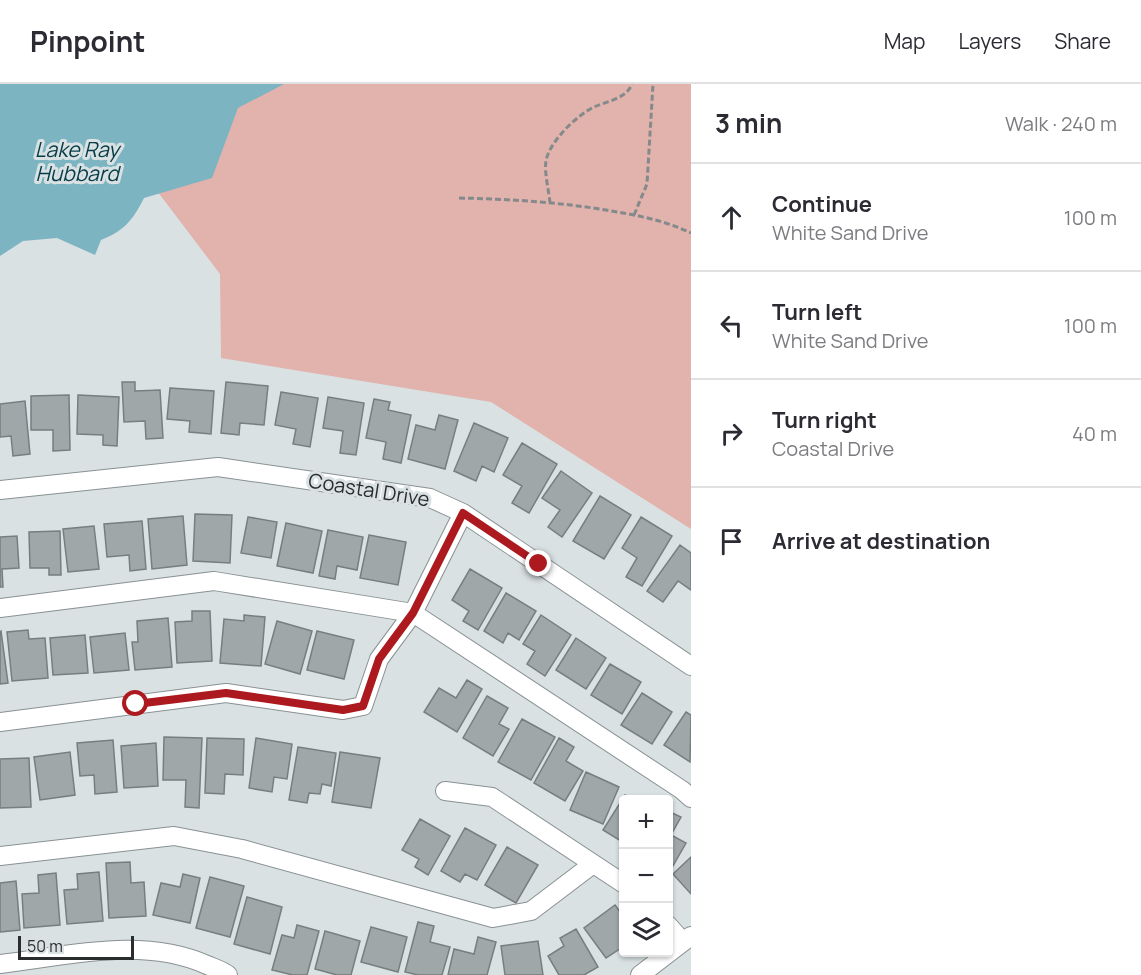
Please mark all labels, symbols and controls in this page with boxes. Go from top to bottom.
text: Pinpoint [30,22,145,60]
text: Map [884,27,925,55]
text: Layers [958,27,1021,55]
text: Share [1054,27,1111,55]
text: 3 min [715,105,782,141]
text: Walk · 240 m [1005,110,1117,137]
water label: Lake Ray Hubbard [35,135,122,187]
text: Continue [772,189,872,219]
icon: ahead [715,201,748,234]
text: 100 m [1064,204,1117,231]
text: White Sand Drive [772,219,928,246]
text: Turn left [772,297,862,327]
icon: left [715,309,748,342]
text: 100 m [1064,312,1117,339]
text: White Sand Drive [772,327,928,354]
text: Turn right [772,405,877,435]
icon: right [715,417,748,450]
text: 40 m [1072,420,1117,447]
text: Coastal Drive [772,435,894,462]
street label: Coastal Drive [307,467,432,512]
icon: arrive [715,525,748,558]
text: Arrive at destination [772,526,990,556]
route end [525,550,551,576]
route start [122,690,148,716]
map controls [619,795,673,957]
button: + [619,795,673,849]
button: − [619,849,673,903]
button: layers [619,903,673,957]
scale bar [18,933,134,960]
text: 50 m [27,935,63,957]

